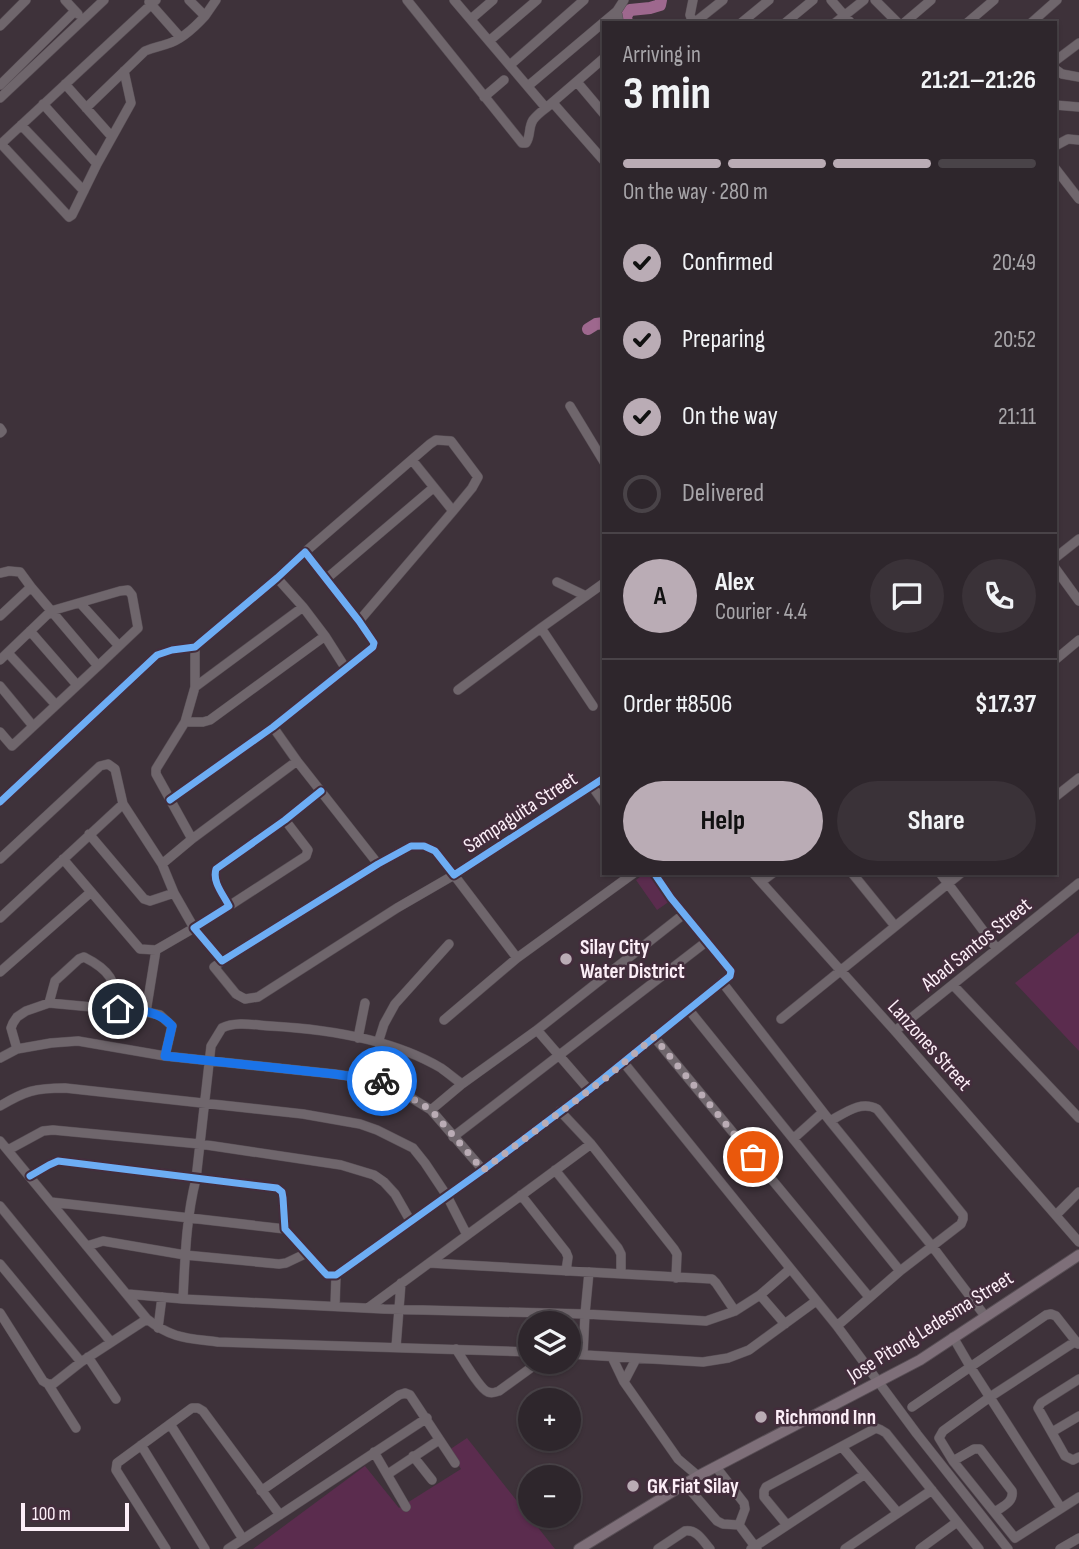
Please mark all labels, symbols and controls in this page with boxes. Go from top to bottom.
text: Arriving in [623,41,701,69]
text: 21:21–21:26 [921,65,1036,96]
text: 3 min [623,67,711,122]
text: On the way · 280 m [623,178,768,206]
icon: check [623,244,661,282]
text: Confirmed [682,247,773,278]
text: 20:49 [992,249,1036,277]
icon: check [623,321,661,359]
text: Preparing [682,324,765,355]
text: 20:52 [993,326,1036,354]
icon: check [623,398,661,436]
text: On the way [682,401,778,432]
text: 21:11 [998,403,1036,431]
text: Delivered [682,478,764,509]
button: chat [870,559,944,633]
button: phone [962,559,1036,633]
text: Alex [715,567,755,598]
text: A [654,581,666,612]
text: Courier · 4.4 [715,598,807,626]
text: Order #8506 [623,689,732,720]
text: $17.37 [975,689,1036,720]
street label: Sampaguita Street [459,766,582,858]
button: Help [623,781,823,861]
button: Share [837,781,1036,861]
street label: Abad Santos Street [915,892,1036,997]
place label: Silay City Water District [580,935,685,984]
marker: Silay City Water District [558,951,574,967]
pin [88,979,148,1039]
icon: home [99,990,137,1028]
street label: Lanzones Street [882,995,977,1096]
courier [347,1046,417,1116]
icon: bike [363,1062,401,1100]
pin [723,1127,783,1187]
icon: bag [734,1138,772,1176]
street label: Jose Pitong Ledesma Street [842,1265,1018,1388]
map controls [518,1311,581,1528]
button: layers [518,1311,581,1374]
button: + [518,1388,581,1451]
place label: Richmond Inn [775,1405,876,1430]
marker: Richmond Inn [753,1409,769,1425]
button: − [518,1465,581,1528]
place label: GK Fiat Silay [647,1474,739,1499]
marker: GK Fiat Silay [625,1478,641,1494]
scale bar [21,1500,130,1532]
text: 100 m [32,1503,71,1526]

